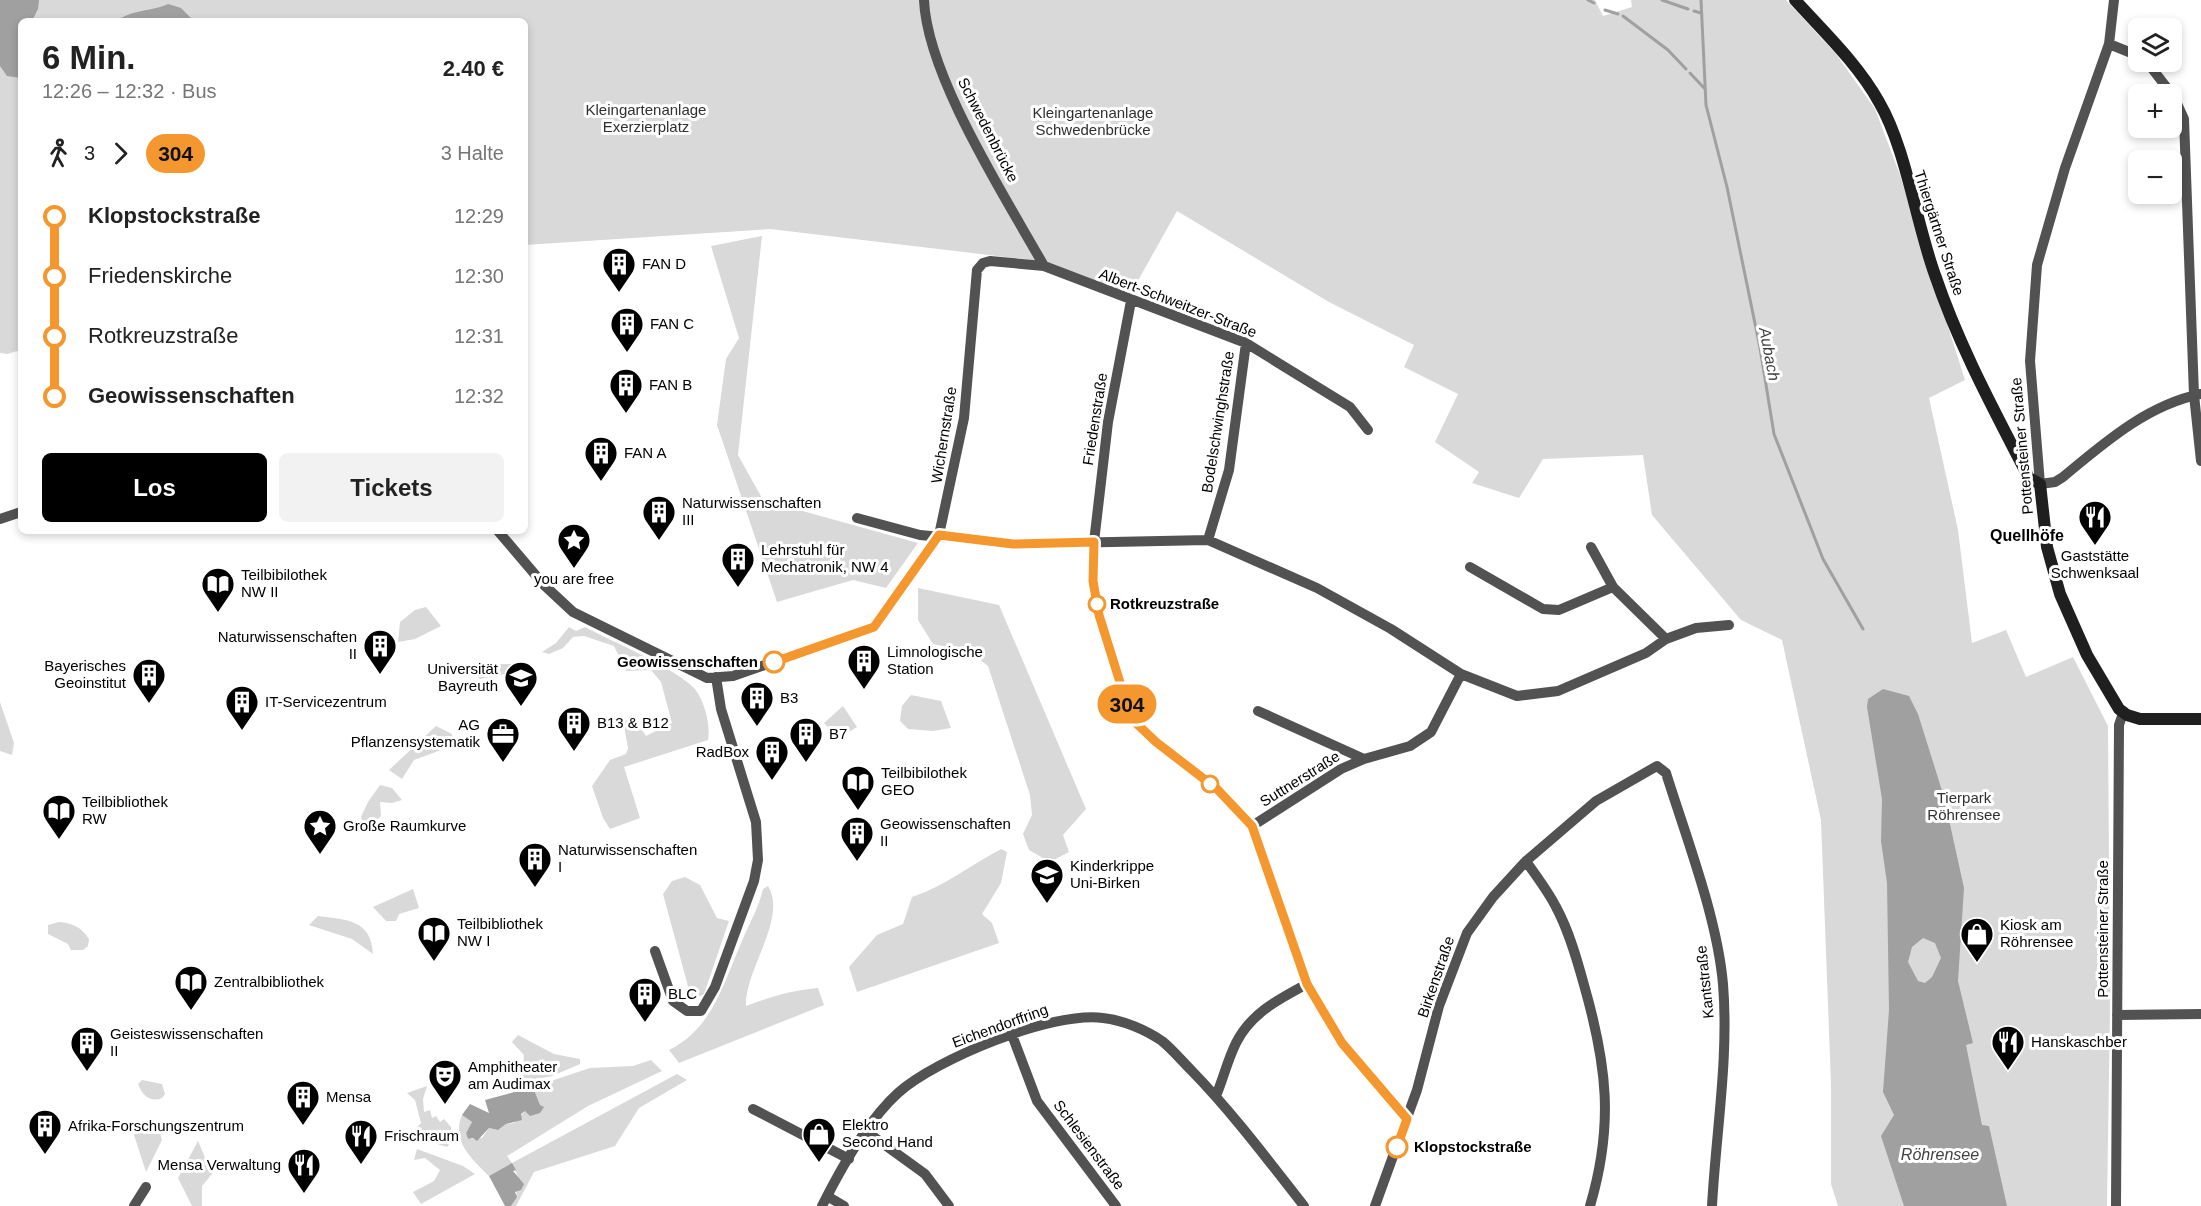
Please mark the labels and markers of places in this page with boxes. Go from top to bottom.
building icon: FAN D [601,246,637,293]
place label: FAN D [642,255,686,272]
building icon: FAN C [609,306,645,353]
place label: FAN C [650,315,694,332]
building icon: FAN B [608,367,644,414]
place label: FAN B [649,376,692,393]
building icon: FAN A [583,435,619,482]
place label: FAN A [624,444,667,461]
building icon: Naturwissenschaften III [641,494,677,541]
place label: Naturwissenschaften III [682,494,821,528]
restaurant icon: Gaststätte Schwenksaal [2077,499,2113,546]
place icon: you are free [556,522,592,569]
building icon: Lehrstuhl für Mechatronik, NW 4 [720,541,756,588]
place label: Lehrstuhl für Mechatronik, NW 4 [761,541,889,575]
place label: Gaststätte Schwenksaal [2051,547,2139,581]
library icon: Teilbibilothek NW II [200,566,236,613]
place label: Teilbibilothek NW II [241,566,327,600]
place label: you are free [534,570,614,587]
marker: Rotkreuzstraße [1088,595,1106,613]
place label: Rotkreuzstraße [1110,595,1219,612]
place label: Naturwissenschaften II [218,628,357,662]
building icon: Naturwissenschaften II [362,628,398,675]
building icon: Limnologische Station [846,643,882,690]
place label: Limnologische Station [887,643,983,677]
marker: Geowissenschaften [763,651,785,673]
place label: Geowissenschaften [617,653,758,670]
place label: Bayerisches Geoinstitut [44,657,127,691]
building icon: Bayerisches Geoinstitut [131,657,167,704]
place label: Universität Bayreuth [427,660,499,694]
school or university icon: Universität Bayreuth [503,660,539,707]
building icon: B3 [739,680,775,727]
building icon: IT-Servicezentrum [224,684,260,731]
place label: B3 [780,689,798,706]
place label: IT-Servicezentrum [265,693,387,710]
building icon: B13 & B12 [556,705,592,752]
place label: B13 & B12 [597,714,669,731]
place label: AG Pflanzensystematik [351,716,480,750]
office icon: AG Pflanzensystematik [485,716,521,763]
building icon: B7 [788,716,824,763]
place label: B7 [829,725,847,742]
building icon: RadBox [754,734,790,781]
place label: RadBox [696,743,749,760]
library icon: Teilbibilothek GEO [840,764,876,811]
place label: Teilbibilothek GEO [881,764,967,798]
unlabelled marker [1201,775,1219,793]
library icon: Teilbibliothek RW [41,793,77,840]
place label: Teilbibliothek RW [82,793,168,827]
place icon: Große Raumkurve [302,808,338,855]
building icon: Geowissenschaften II [839,815,875,862]
place label: Geowissenschaften II [880,815,1011,849]
place label: Große Raumkurve [343,817,466,834]
building icon: Naturwissenschaften I [517,841,553,888]
place label: Naturwissenschaften I [558,841,697,875]
school or university icon: Kinderkrippe Uni-Birken [1029,857,1065,904]
place label: Kinderkrippe Uni-Birken [1070,857,1154,891]
library icon: Teilbibliothek NW I [416,915,452,962]
place label: Teilbibliothek NW I [457,915,543,949]
shop icon: Kiosk am Röhrensee [1959,916,1995,963]
place label: Kiosk am Röhrensee [2000,916,2073,950]
library icon: Zentralbibliothek [173,964,209,1011]
place label: Zentralbibliothek [214,973,325,990]
building icon: BLC [627,976,663,1023]
place label: BLC [668,985,697,1002]
restaurant icon: Hanskaschber [1990,1024,2026,1071]
building icon: Geisteswissenschaften II [69,1025,105,1072]
place label: Geisteswissenschaften II [110,1025,263,1059]
place label: Hanskaschber [2031,1033,2127,1050]
theatre icon: Amphitheater am Audimax [427,1058,463,1105]
place label: Amphitheater am Audimax [468,1058,557,1092]
building icon: Mensa [285,1079,321,1126]
place label: Mensa [326,1088,372,1105]
building icon: Afrika-Forschungszentrum [27,1108,63,1155]
shop icon: Elektro Second Hand [801,1116,837,1163]
place label: Elektro Second Hand [842,1116,933,1150]
place label: Afrika-Forschungszentrum [68,1117,244,1134]
restaurant icon: Frischraum [343,1118,379,1165]
place label: Frischraum [384,1127,459,1144]
marker: Klopstockstraße [1386,1136,1408,1158]
place label: Klopstockstraße [1414,1138,1532,1155]
restaurant icon: Mensa Verwaltung [286,1147,322,1194]
place label: Mensa Verwaltung [158,1156,281,1173]

